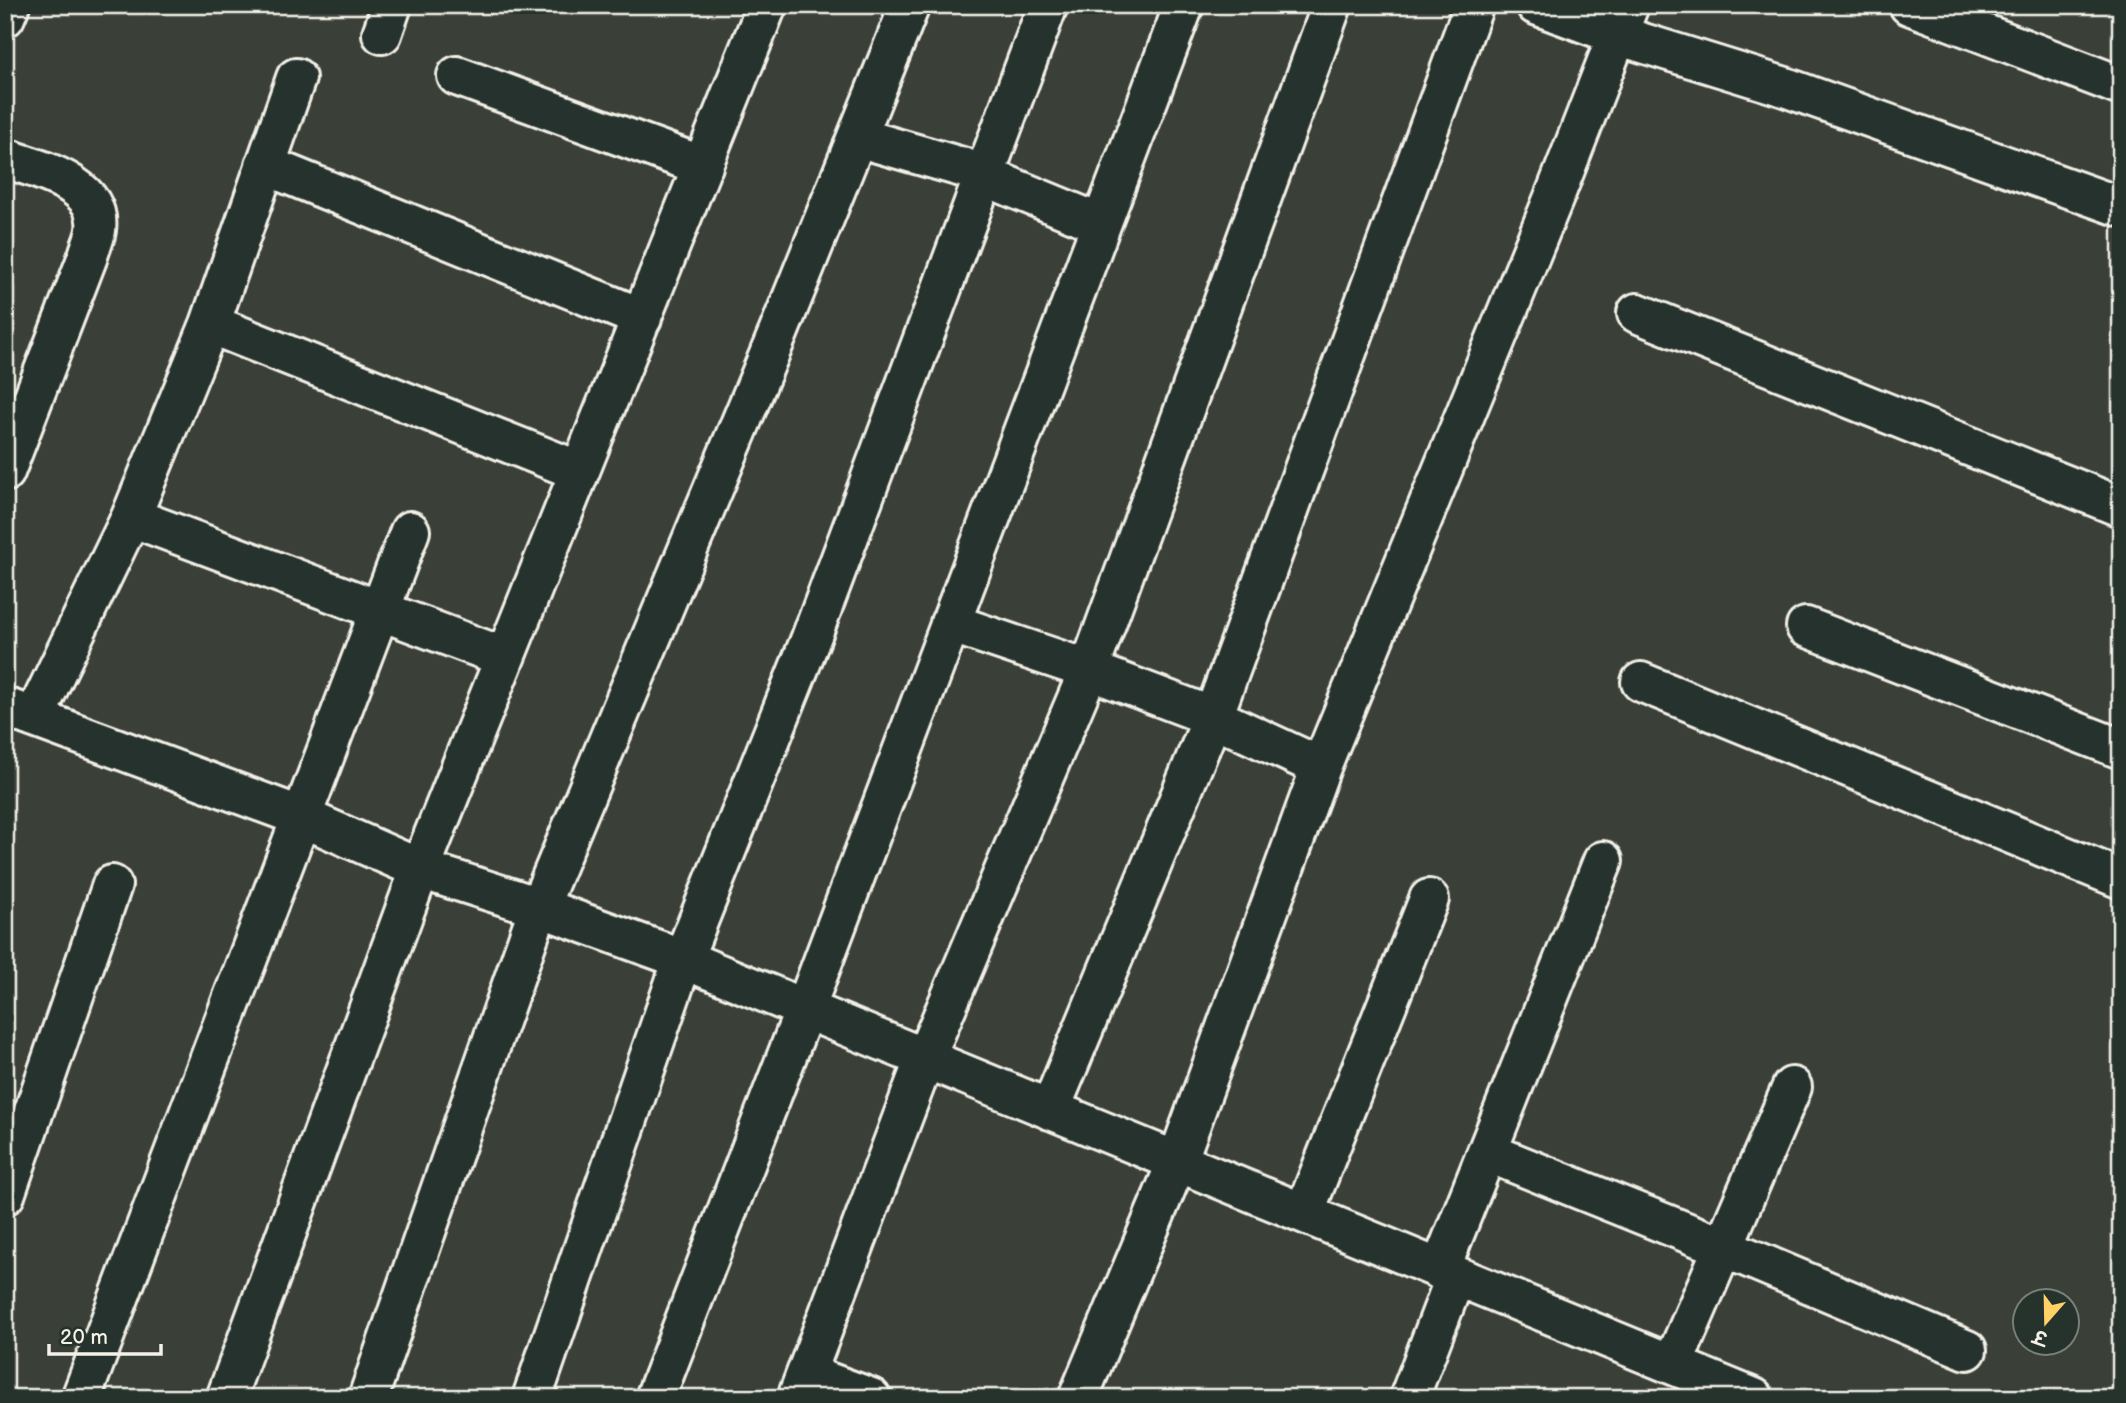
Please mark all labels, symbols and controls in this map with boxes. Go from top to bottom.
north arrow [2010,1288,2080,1358]
scale bar [49,1312,161,1356]
text: उ [2029,1323,2052,1350]
text: 20 m [60,1325,108,1350]

